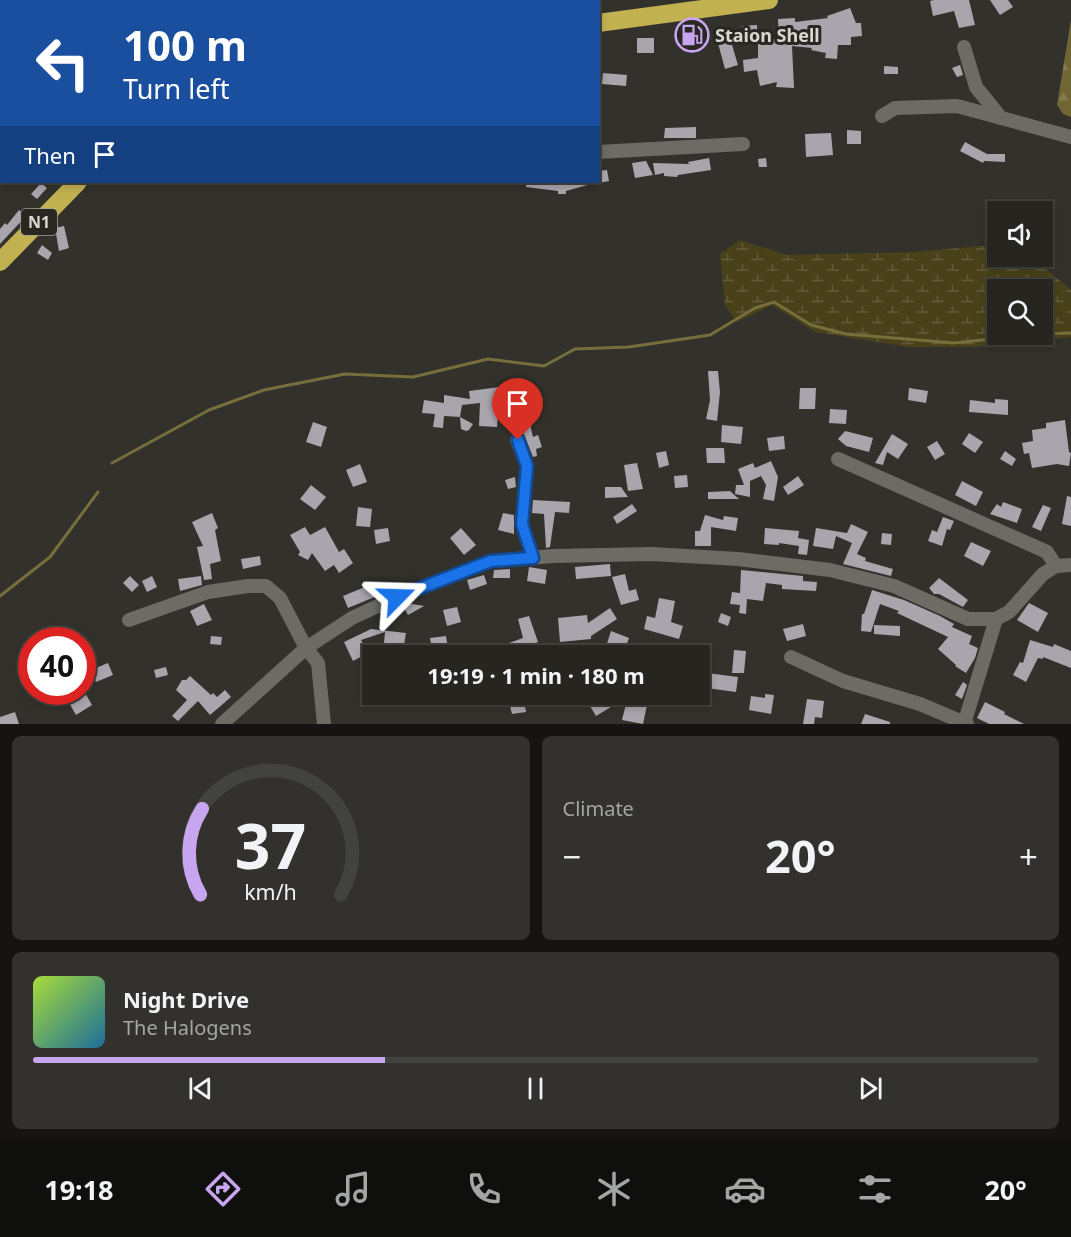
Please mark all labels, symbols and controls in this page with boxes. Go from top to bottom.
text: 100 m [123,16,247,73]
fuel station icon: Staion Shell [674,17,710,53]
place label: Staion Shell [715,23,820,47]
icon: left [24,24,102,102]
text: Turn left [123,70,229,107]
icon: arrive [88,138,121,171]
text: Then [24,140,76,170]
map controls [987,201,1053,345]
button: sound [987,201,1053,267]
road number: N1 [21,209,57,235]
button: search [987,279,1053,345]
pin [492,378,543,440]
icon: arrive [501,387,534,420]
position arrow [365,565,429,629]
speed limit sign: 40 [18,627,96,705]
text: 19:19 · 1 min · 180 m [427,660,645,690]
text: Climate [563,795,634,822]
text: 37 [235,802,306,887]
text: 20° [765,825,836,886]
text: − [563,834,581,879]
text: + [1019,834,1038,879]
text: km/h [244,877,297,906]
text: Night Drive [123,984,249,1014]
text: The Halogens [123,1014,252,1041]
icon: previous [184,1072,217,1105]
icon: pause [519,1072,552,1105]
icon: next [854,1072,887,1105]
icon: directions [202,1168,244,1210]
icon: music [332,1168,374,1210]
icon: phone [463,1168,505,1210]
icon: climate [593,1168,635,1210]
icon: car [724,1168,766,1210]
icon: filters [854,1168,896,1210]
text: 19:18 [44,1171,114,1208]
text: 20° [984,1171,1027,1208]

